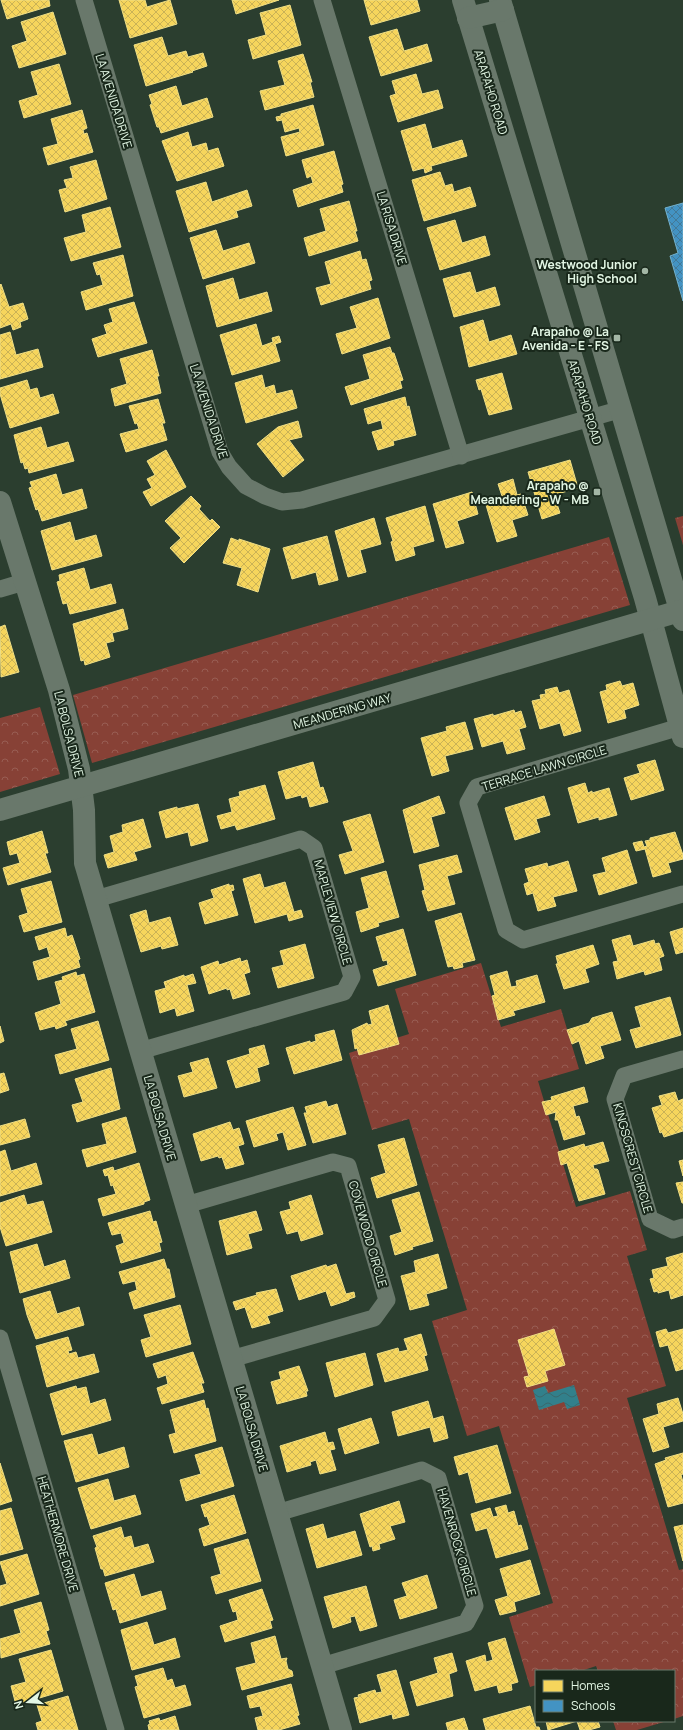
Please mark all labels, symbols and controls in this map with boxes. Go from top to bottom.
street label: ARAPAHO ROAD [470,47,512,137]
street label: LA AVENIDA DRIVE [91,51,137,151]
street label: LA RISA DRIVE [373,189,411,267]
place label: Westwood Junior High School [536,256,637,287]
marker: Westwood Junior High School [640,266,650,276]
place label: Arapaho @ La Avenida - E - FS [522,323,609,354]
marker: Arapaho @ La Avenida - E - FS [612,333,622,343]
street label: ARAPAHO ROAD [564,357,606,447]
street label: LA AVENIDA DRIVE [186,362,232,461]
place label: Arapaho @ Meandering - W - MB [470,477,589,508]
marker: Arapaho @ Meandering - W - MB [592,487,602,497]
street label: LA BOLSA DRIVE [50,689,88,779]
street label: MEANDERING WAY [291,689,393,733]
street label: TERRACE LAWN CIRCLE [480,741,609,795]
street label: MAPLEVIEW CIRCLE [310,857,356,967]
street label: LA BOLSA DRIVE [140,1073,180,1163]
street label: KINGSCREST CIRCLE [609,1101,657,1215]
street label: COVEWOOD CIRCLE [345,1179,391,1289]
street label: LA BOLSA DRIVE [232,1384,272,1474]
street label: HEATHERMORE DRIVE [33,1474,83,1594]
street label: HAVENROCK CIRCLE [433,1486,481,1598]
legend [535,1670,675,1722]
text: Homes [571,1677,610,1694]
north arrow [8,1682,48,1722]
text: Schools [571,1697,615,1714]
text: N [10,1699,26,1711]

